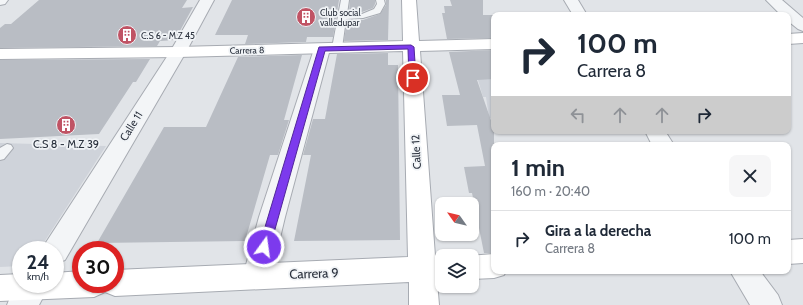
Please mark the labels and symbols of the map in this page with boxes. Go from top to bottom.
building icon: Club social valledupar [295,6,317,28]
place label: Club social valledupar [320,7,361,28]
building icon: C.S 6 - M.Z 45 [116,24,138,46]
place label: C.S 6 - M.Z 45 [141,30,195,41]
street label: Carrera 8 [230,44,264,56]
pin [396,61,430,95]
street label: Calle 11 [116,109,146,143]
building icon: C.S 8 - M.Z 39 [55,114,77,136]
street label: Calle 12 [408,134,424,170]
place label: C.S 8 - M.Z 39 [33,137,99,151]
north arrow [435,197,479,241]
position arrow [243,226,285,268]
speed limit sign: 30 [72,241,124,293]
street label: Carrera 9 [289,264,339,282]

